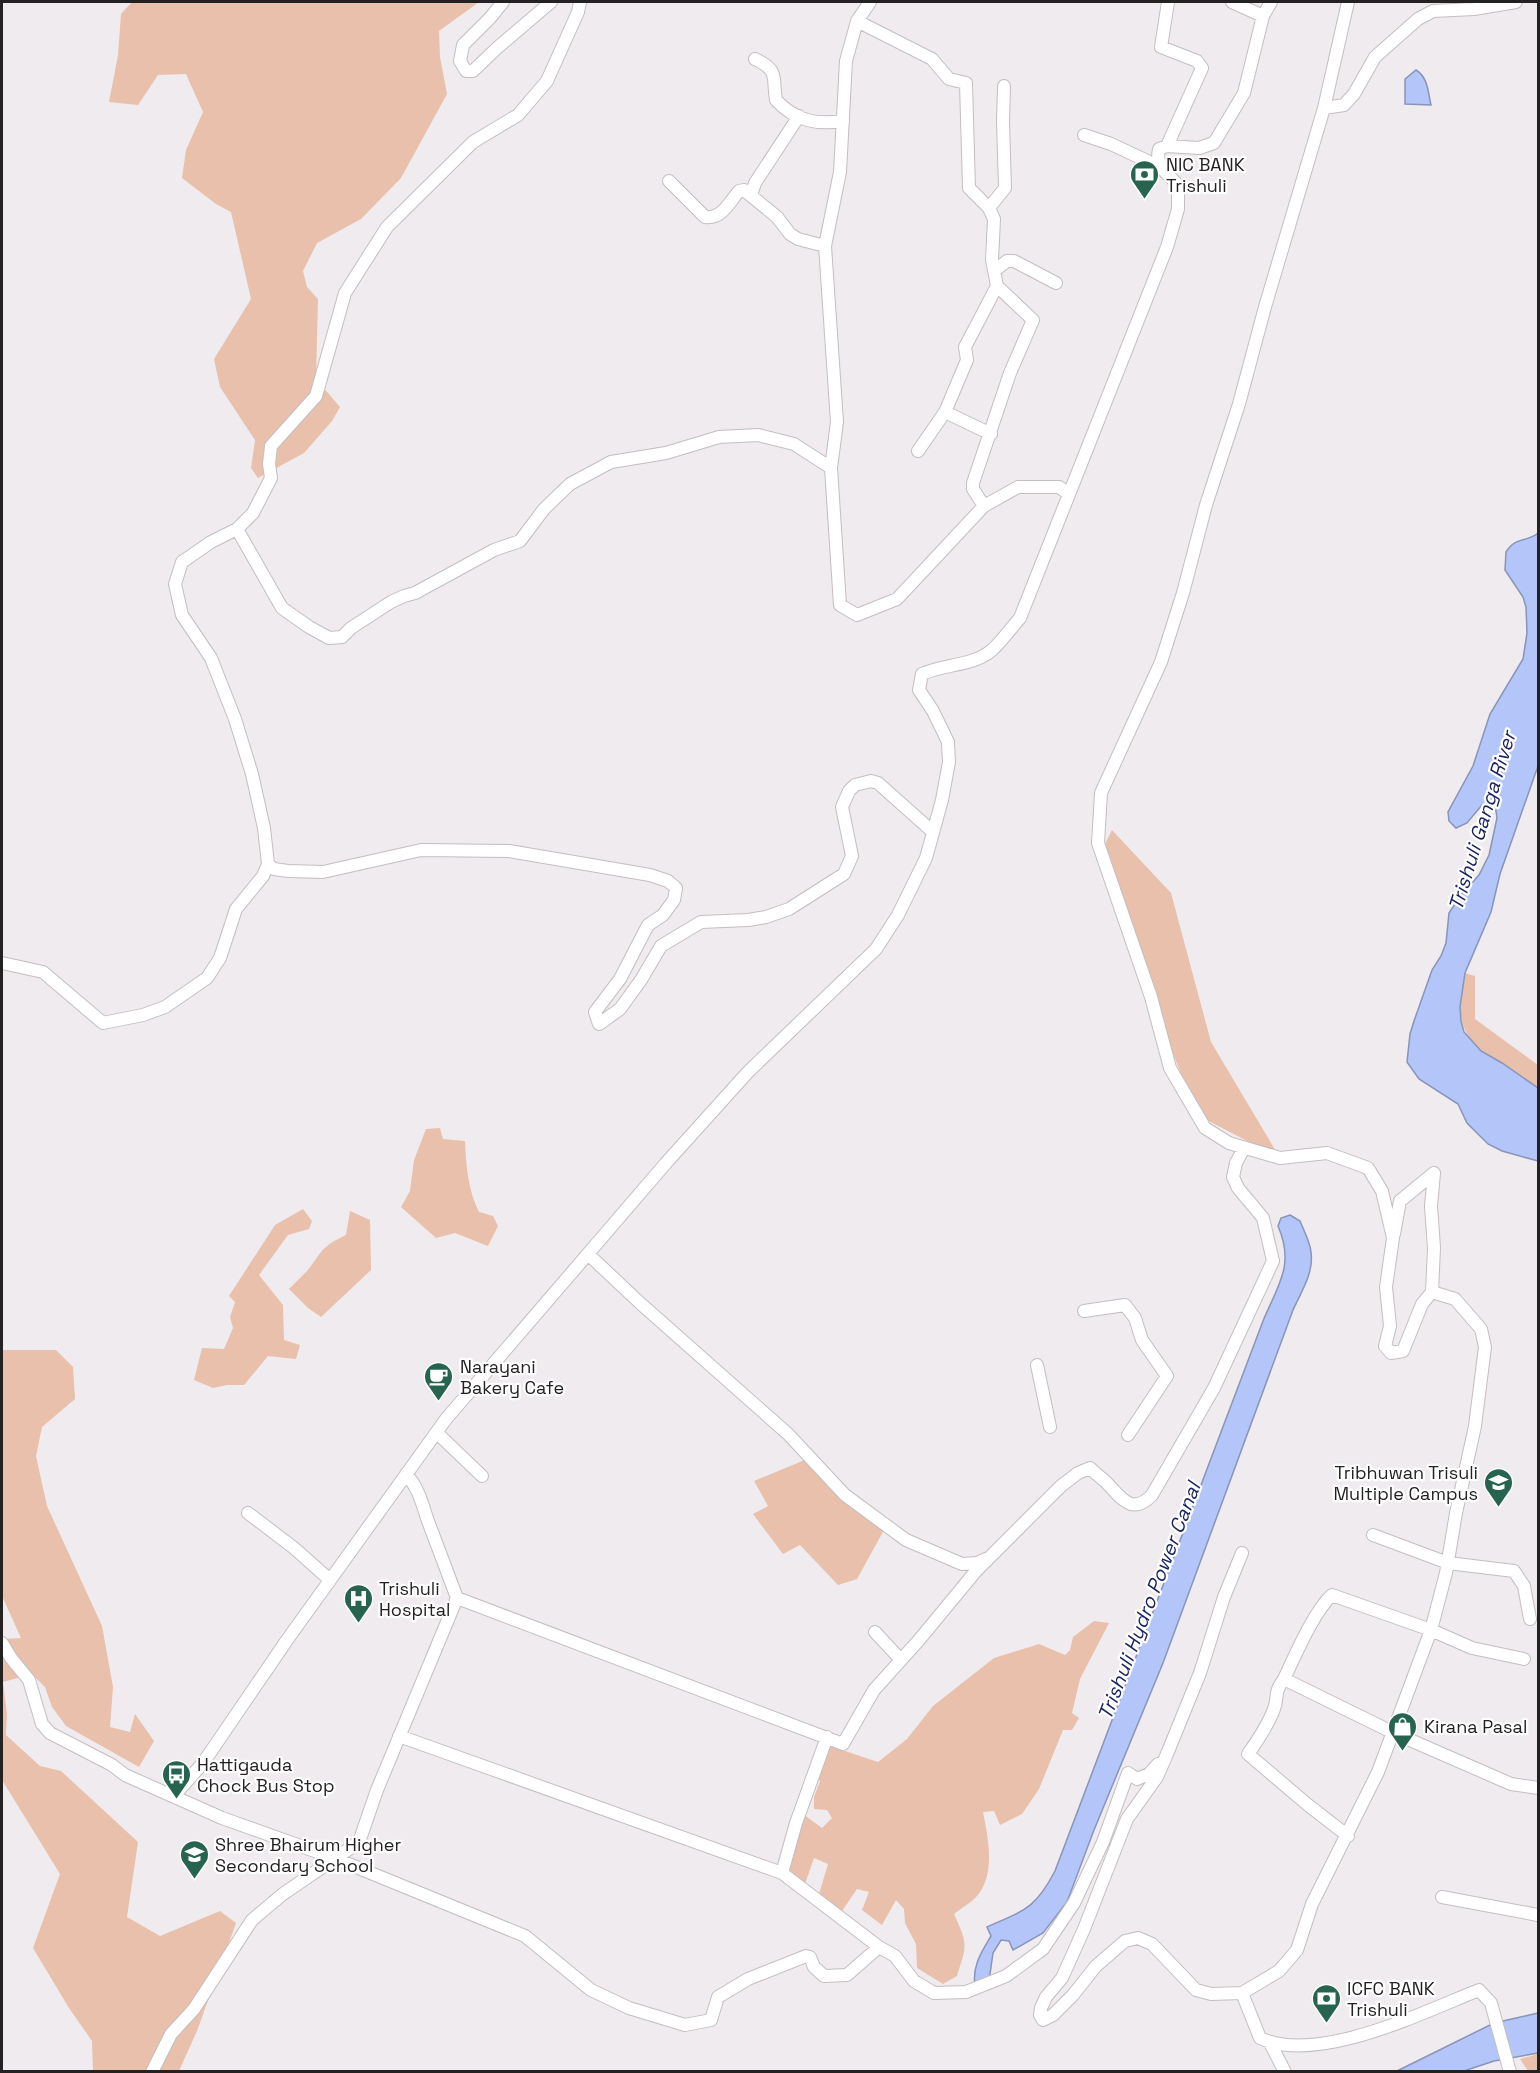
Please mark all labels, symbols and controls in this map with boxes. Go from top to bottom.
place label: NIC BANK Trishuli [1166,153,1245,197]
bank icon: NIC BANK Trishuli [1129,158,1161,200]
water label: Trishuli Ganga River [1442,726,1522,914]
place label: Narayani Bakery Cafe [460,1355,564,1399]
cafe icon: Narayani Bakery Cafe [423,1360,455,1402]
place label: Tribhuwan Trisuli Multiple Campus [1334,1461,1478,1505]
school or university icon: Tribhuwan Trisuli Multiple Campus [1483,1466,1515,1508]
water label: Trishuli Hydro Power Canal [1092,1476,1207,1724]
place label: Trishuli Hospital [379,1577,450,1621]
hospital icon: Trishuli Hospital [342,1582,374,1624]
shop icon: Kirana Pasal [1387,1710,1419,1752]
place label: Kirana Pasal [1424,1715,1527,1738]
place label: Hattigauda Chock Bus Stop [197,1753,335,1797]
bus stop icon: Hattigauda Chock Bus Stop [160,1758,192,1800]
place label: Shree Bhairum Higher Secondary School [215,1833,402,1877]
school or university icon: Shree Bhairum Higher Secondary School [178,1838,210,1880]
place label: ICFC BANK Trishuli [1347,1977,1435,2021]
bank icon: ICFC BANK Trishuli [1310,1982,1342,2024]

